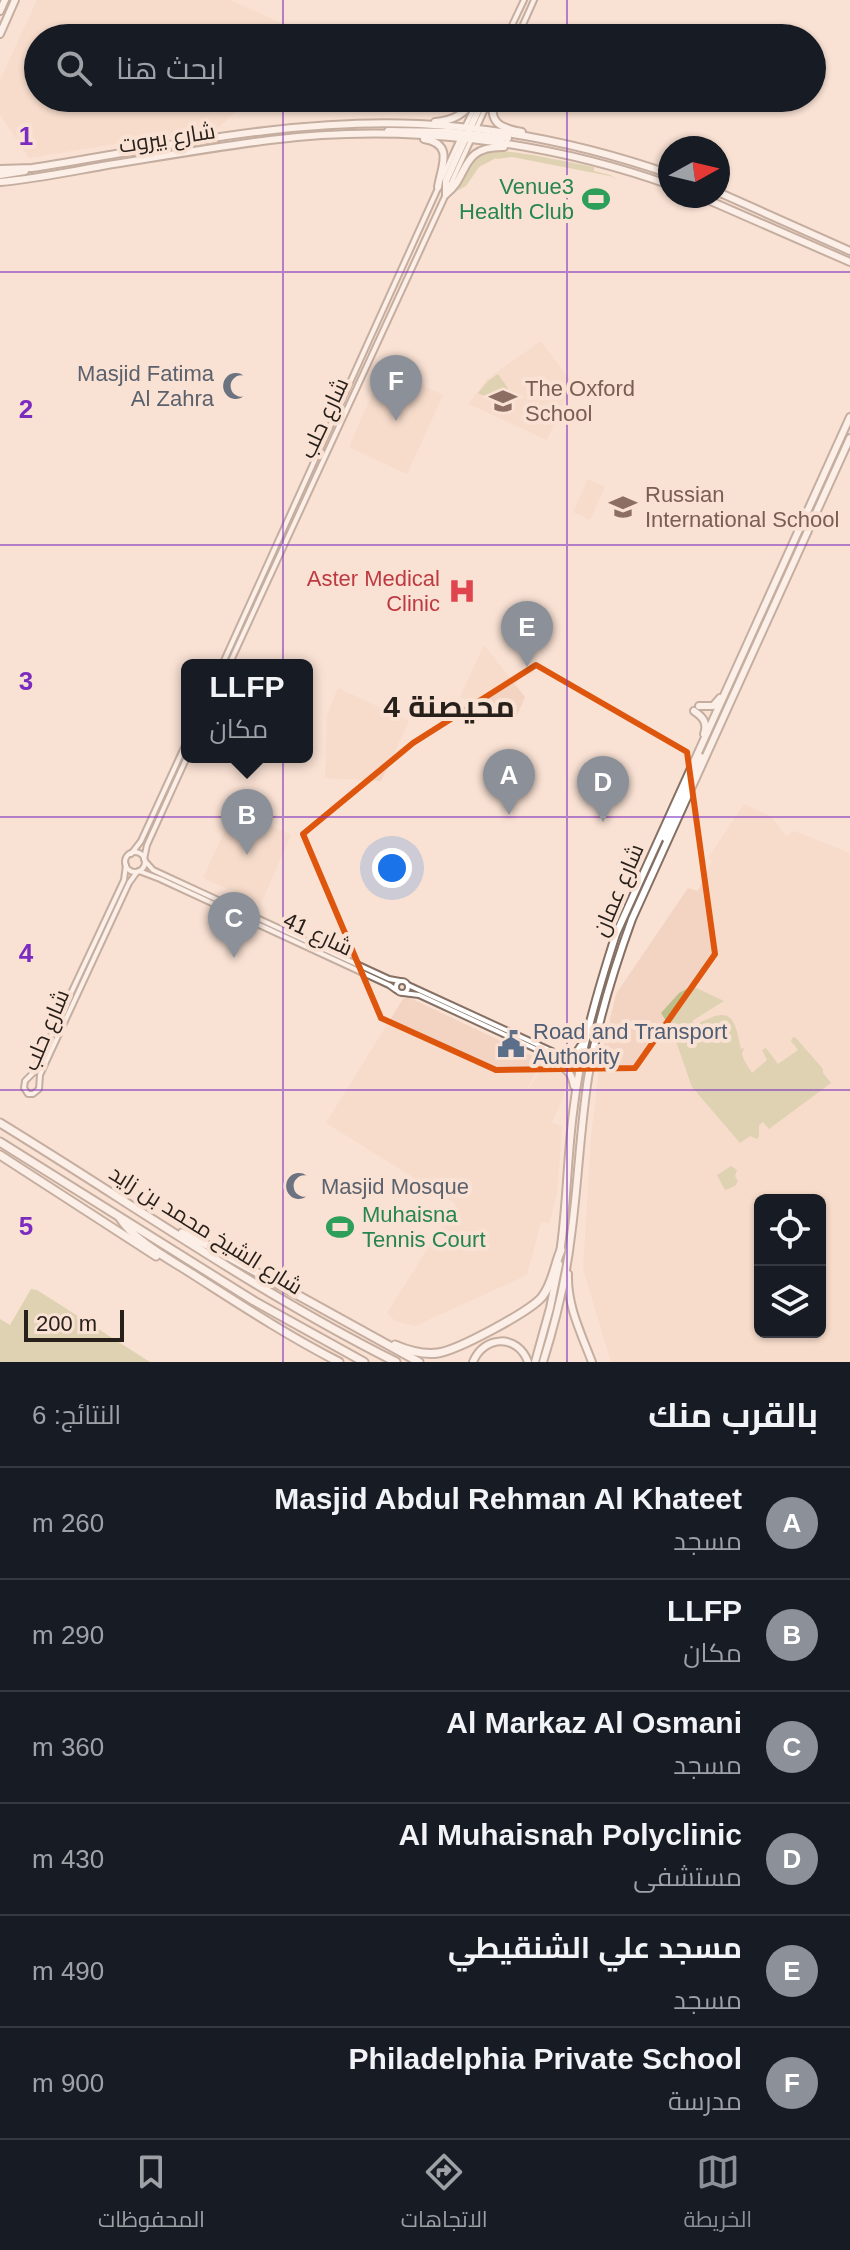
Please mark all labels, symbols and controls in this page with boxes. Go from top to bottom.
search box [24,24,826,112]
icon: search [52,46,96,90]
text: ابحث هنا [116,52,225,85]
street label: شارع بيروت [117,118,217,160]
text: 1 [19,121,33,151]
north arrow [658,136,730,208]
place label: Venue3 Health Club [459,174,574,224]
sports icon: Venue3 Health Club [581,184,611,214]
pin: F [370,355,422,421]
place label: Masjid Fatima Al Zahra [77,361,215,411]
mosque icon: Masjid Fatima Al Zahra [221,371,251,401]
street label: شارع حلب [295,374,355,463]
place label: The Oxford School [525,376,635,426]
school or university icon: The Oxford School [488,386,518,416]
text: 2 [19,394,33,424]
place label: Russian International School [645,482,839,532]
school or university icon: Russian International School [608,492,638,522]
place label: Aster Medical Clinic [307,566,440,616]
hospital icon: Aster Medical Clinic [447,576,477,606]
pin: E [501,601,553,667]
popup [181,659,313,763]
text: 3 [19,666,33,696]
text: LLFP [210,670,285,703]
district label: محيصنة 4 [383,690,515,724]
text: مكان [210,714,268,744]
pin: A [483,749,535,815]
pin: D [577,756,629,822]
pin: B [221,789,273,855]
street label: شارع عمان [587,840,650,941]
your location [372,848,412,888]
pin: C [208,892,260,958]
street label: شارع 41 [279,907,356,963]
text: 4 [19,938,34,968]
street label: شارع حلب [18,986,76,1075]
place label: Road and Transport Authority [533,1019,727,1069]
public building icon: Road and Transport Authority [496,1029,526,1059]
street label: شارع الشيخ محمد بن زايد [104,1160,307,1301]
mosque icon: Masjid Mosque [284,1171,314,1201]
place label: Masjid Mosque [321,1174,469,1199]
map controls [754,1194,826,1338]
button: locate [754,1194,826,1266]
place label: Muhaisna Tennis Court [362,1202,486,1252]
text: 5 [19,1211,33,1241]
sports icon: Muhaisna Tennis Court [325,1212,355,1242]
button: layers [754,1266,826,1338]
scale bar [24,1306,124,1342]
text: 200 m [36,1311,97,1336]
text: بالقرب منك [648,1396,818,1434]
text: النتائج: 6 [32,1400,121,1430]
text: Masjid Abdul Rehman Al Khateet [274,1482,742,1515]
text: 260 m [32,1508,104,1538]
text: A [783,1508,801,1538]
text: مسجد [673,1526,742,1556]
text: LLFP [667,1594,742,1627]
text: 290 m [32,1620,104,1650]
text: B [783,1620,801,1650]
text: مكان [683,1638,742,1668]
text: Al Markaz Al Osmani [446,1706,742,1739]
text: 360 m [32,1732,104,1762]
text: C [783,1732,801,1762]
text: مسجد [673,1750,742,1780]
text: Al Muhaisnah Polyclinic [399,1818,742,1851]
text: 430 m [32,1844,104,1874]
text: D [783,1844,801,1874]
text: مستشفى [633,1862,742,1892]
text: مسجد علي الشنقيطي [448,1931,742,1964]
text: 490 m [32,1956,104,1986]
text: E [783,1956,801,1986]
text: مسجد [673,1985,742,2015]
text: Philadelphia Private School [349,2042,742,2075]
text: 900 m [32,2068,104,2098]
text: F [784,2068,800,2098]
text: مدرسة [668,2086,742,2116]
tab: المحفوظات [98,2150,205,2240]
tab: الاتجاهات [401,2150,488,2240]
tab: الخريطة [683,2150,752,2240]

